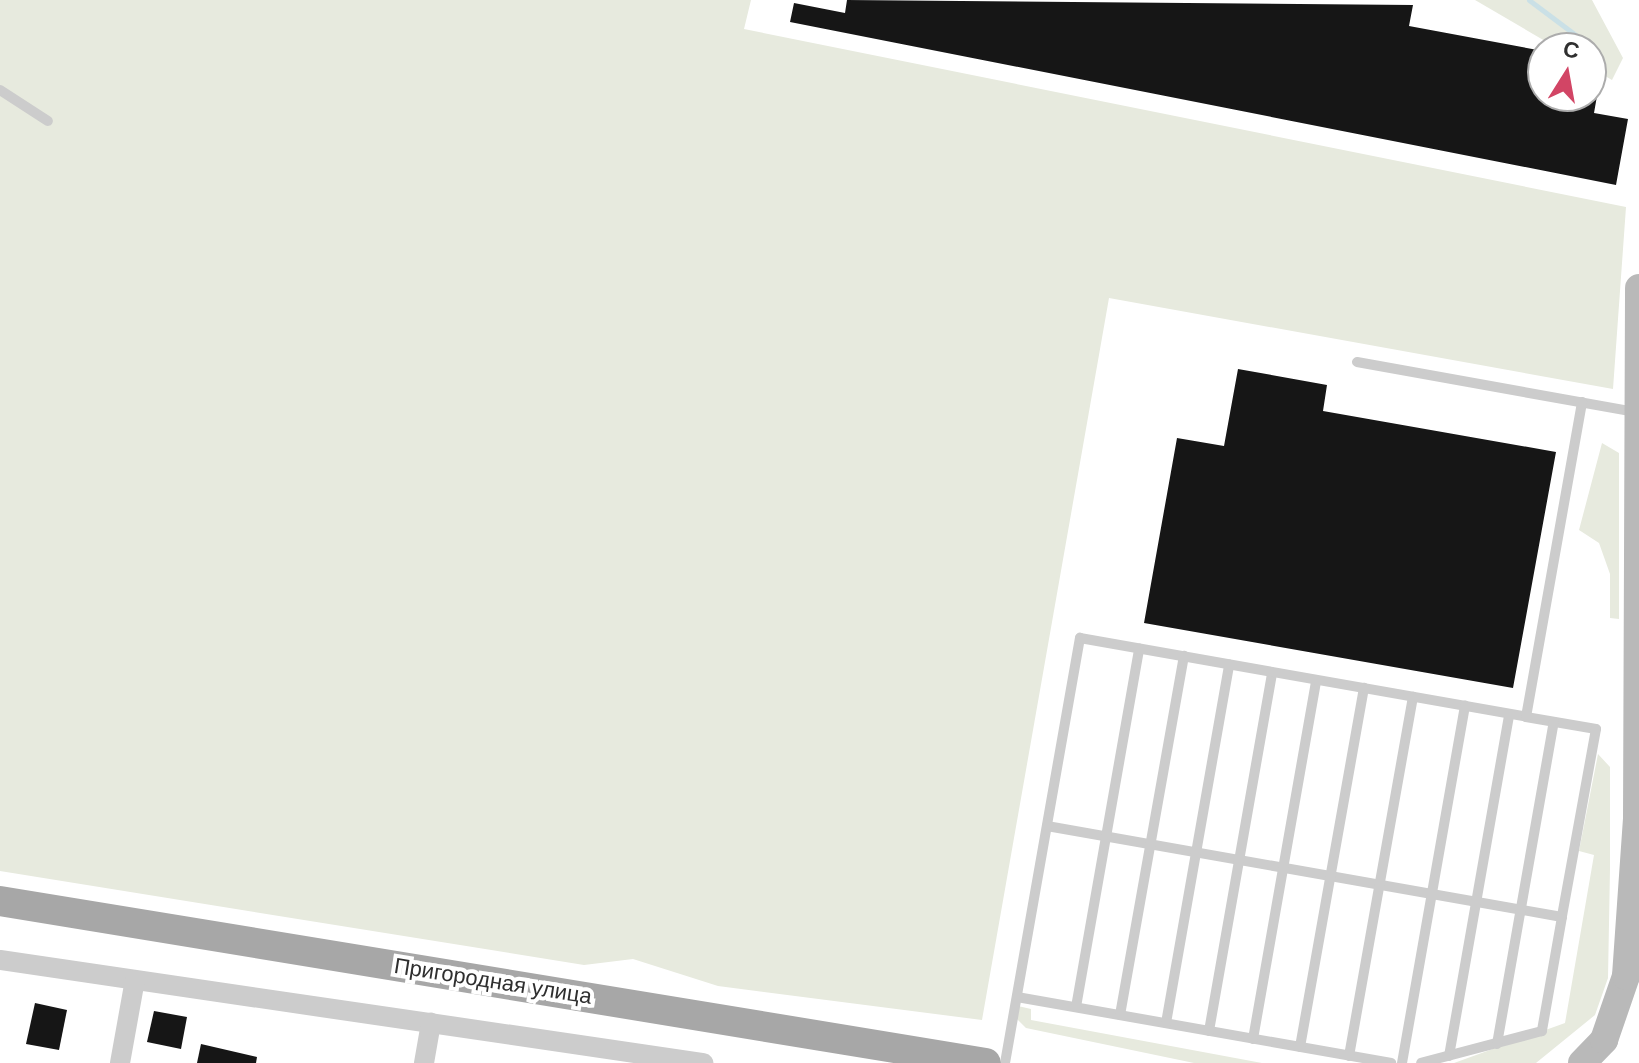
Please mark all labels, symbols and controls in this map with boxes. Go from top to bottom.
north arrow [1527,32,1607,112]
text: С [1561,36,1581,64]
street label: Пригородная улица [392,952,594,1010]

